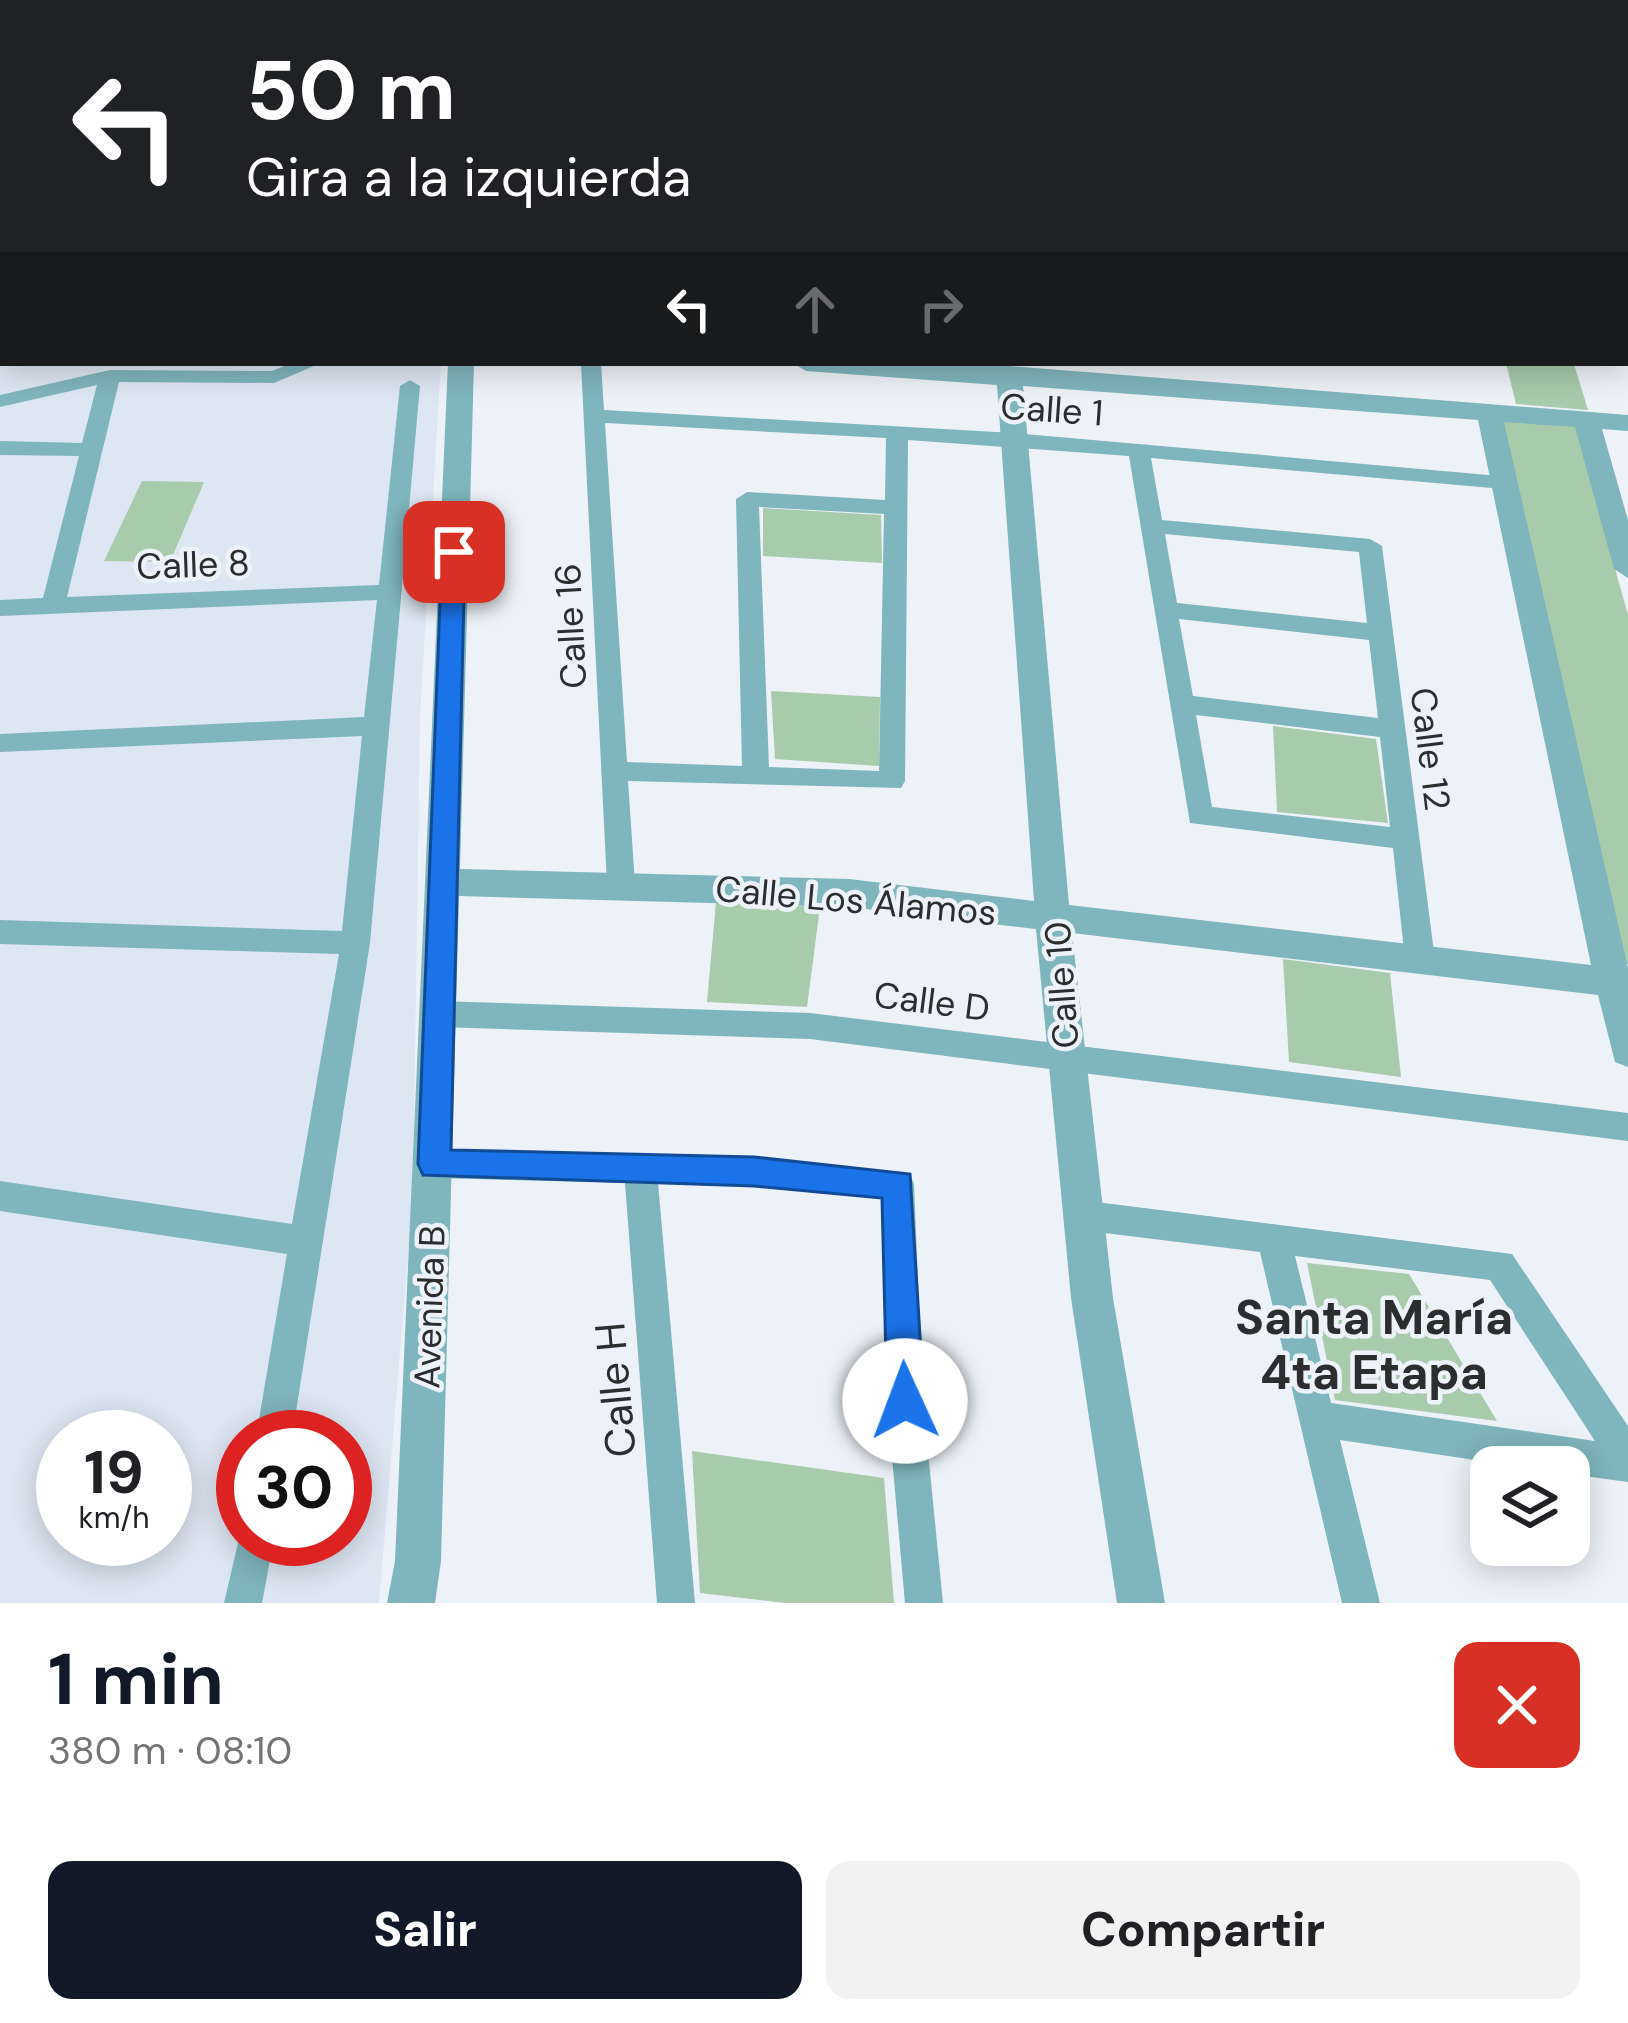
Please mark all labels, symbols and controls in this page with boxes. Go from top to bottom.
text: 50 m [246,36,456,145]
icon: left [48,48,204,204]
text: Gira a la izquierda [246,142,691,213]
icon: left [656,276,722,342]
icon: ahead [782,276,848,342]
icon: right [908,276,974,342]
street label: Calle 1 [999,382,1105,437]
pin [403,501,505,603]
icon: arrive [421,519,487,585]
street label: Calle 8 [136,539,250,590]
street label: Calle 16 [544,562,597,690]
street label: Calle 12 [1400,685,1461,813]
street label: Calle Los Álamos [714,865,998,936]
street label: Calle 10 [1034,920,1089,1050]
street label: Calle D [871,971,992,1032]
street label: Avenida B [403,1225,456,1389]
district label: Santa María 4ta Etapa [1235,1286,1513,1404]
street label: Calle H [582,1320,649,1460]
position arrow [842,1338,968,1464]
speed limit sign: 30 [216,1410,372,1566]
text: 19 [84,1433,144,1512]
map controls [1470,1446,1590,1566]
button: layers [1470,1446,1590,1566]
text: km/h [79,1498,149,1537]
text: 1 min [48,1633,224,1726]
button: close [1454,1642,1580,1768]
text: 380 m · 08:10 [48,1725,292,1776]
button: Salir [48,1861,802,1999]
button: Compartir [826,1861,1580,1999]

